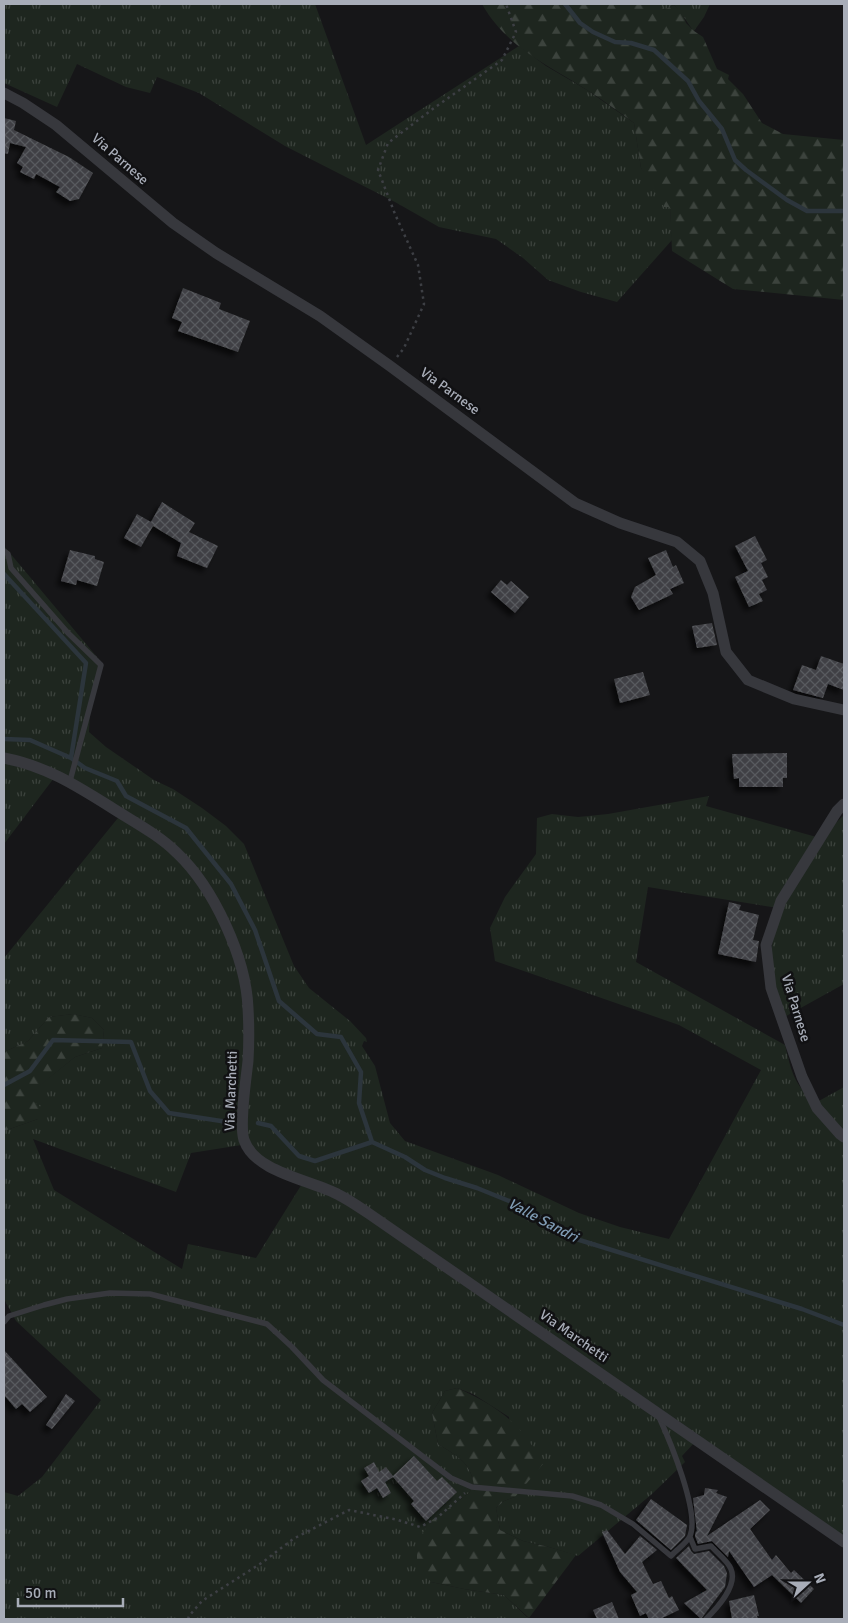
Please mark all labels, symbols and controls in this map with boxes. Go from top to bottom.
street label: Via Parnese [88,130,152,188]
street label: Via Parnese [417,364,483,418]
street label: Via Parnese [778,972,814,1044]
street label: Via Marchetti [221,1051,241,1131]
water label: Valle Sandri [505,1194,583,1247]
street label: Via Marchetti [536,1306,612,1366]
north arrow [783,1558,833,1608]
text: N [810,1571,829,1586]
scale bar [18,1576,122,1608]
text: 50 m [25,1584,56,1602]

